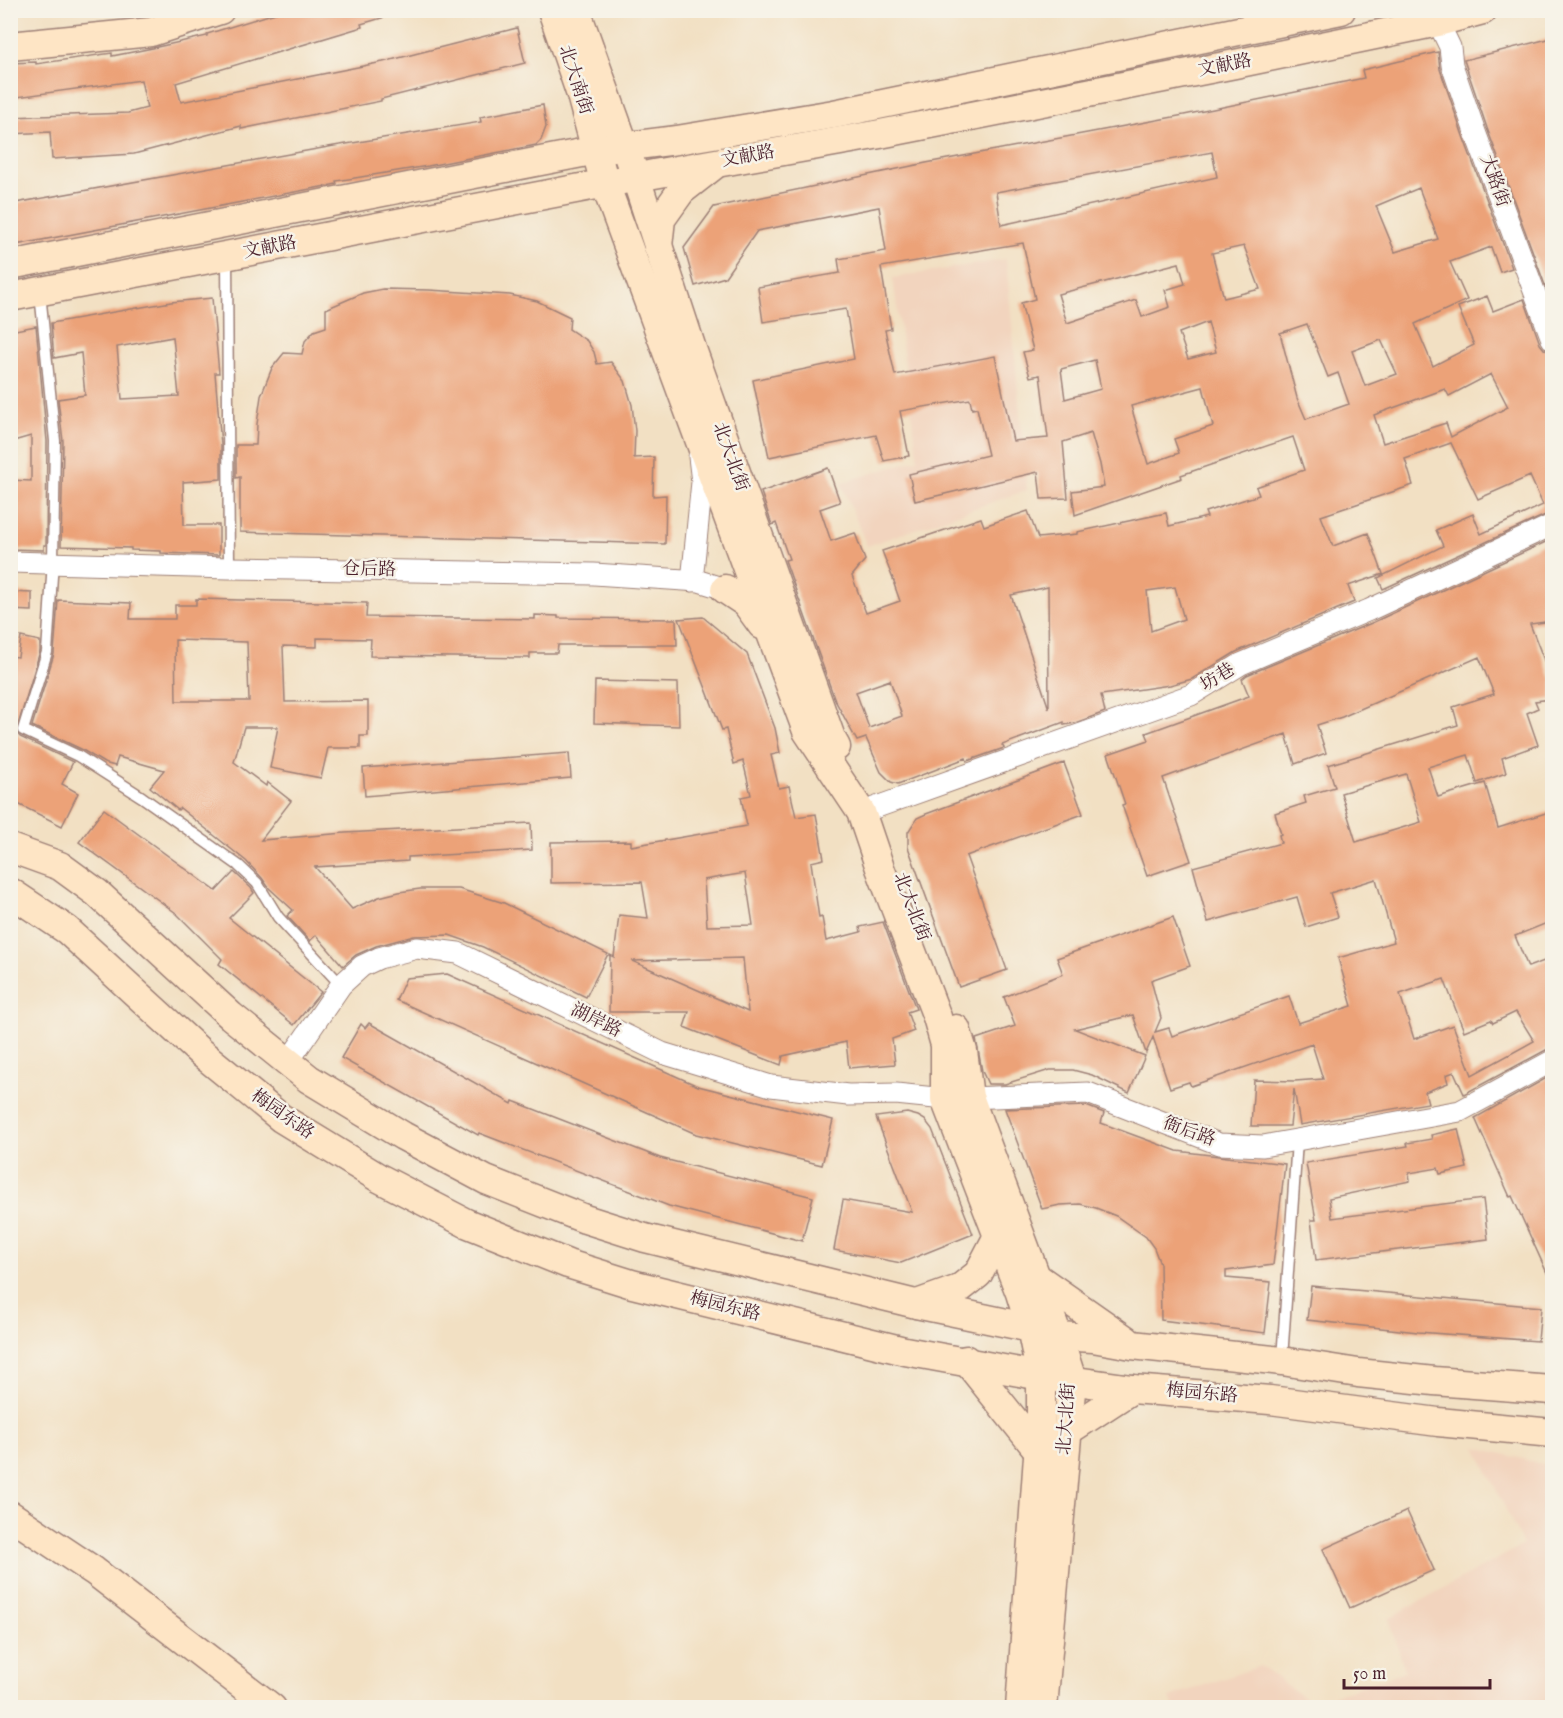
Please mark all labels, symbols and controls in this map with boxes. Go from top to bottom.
street label: 北大南街 [553,42,597,118]
street label: 文献路 [1196,50,1254,82]
street label: 文献路 [719,141,777,173]
street label: 大路街 [1474,152,1514,210]
street label: 文献路 [241,232,299,264]
street label: 北大北街 [707,419,753,495]
street label: 仓后路 [342,558,396,582]
street label: 坊巷 [1197,659,1239,697]
street label: 北大北街 [887,869,935,945]
street label: 湖岸路 [567,999,625,1043]
street label: 梅园东路 [246,1085,318,1145]
street label: 衙后路 [1160,1112,1218,1152]
street label: 梅园东路 [687,1287,763,1327]
street label: 梅园东路 [1165,1379,1239,1409]
street label: 北大北街 [1053,1382,1081,1456]
scale bar [1344,1652,1490,1690]
text: 50 m [1353,1663,1386,1686]

